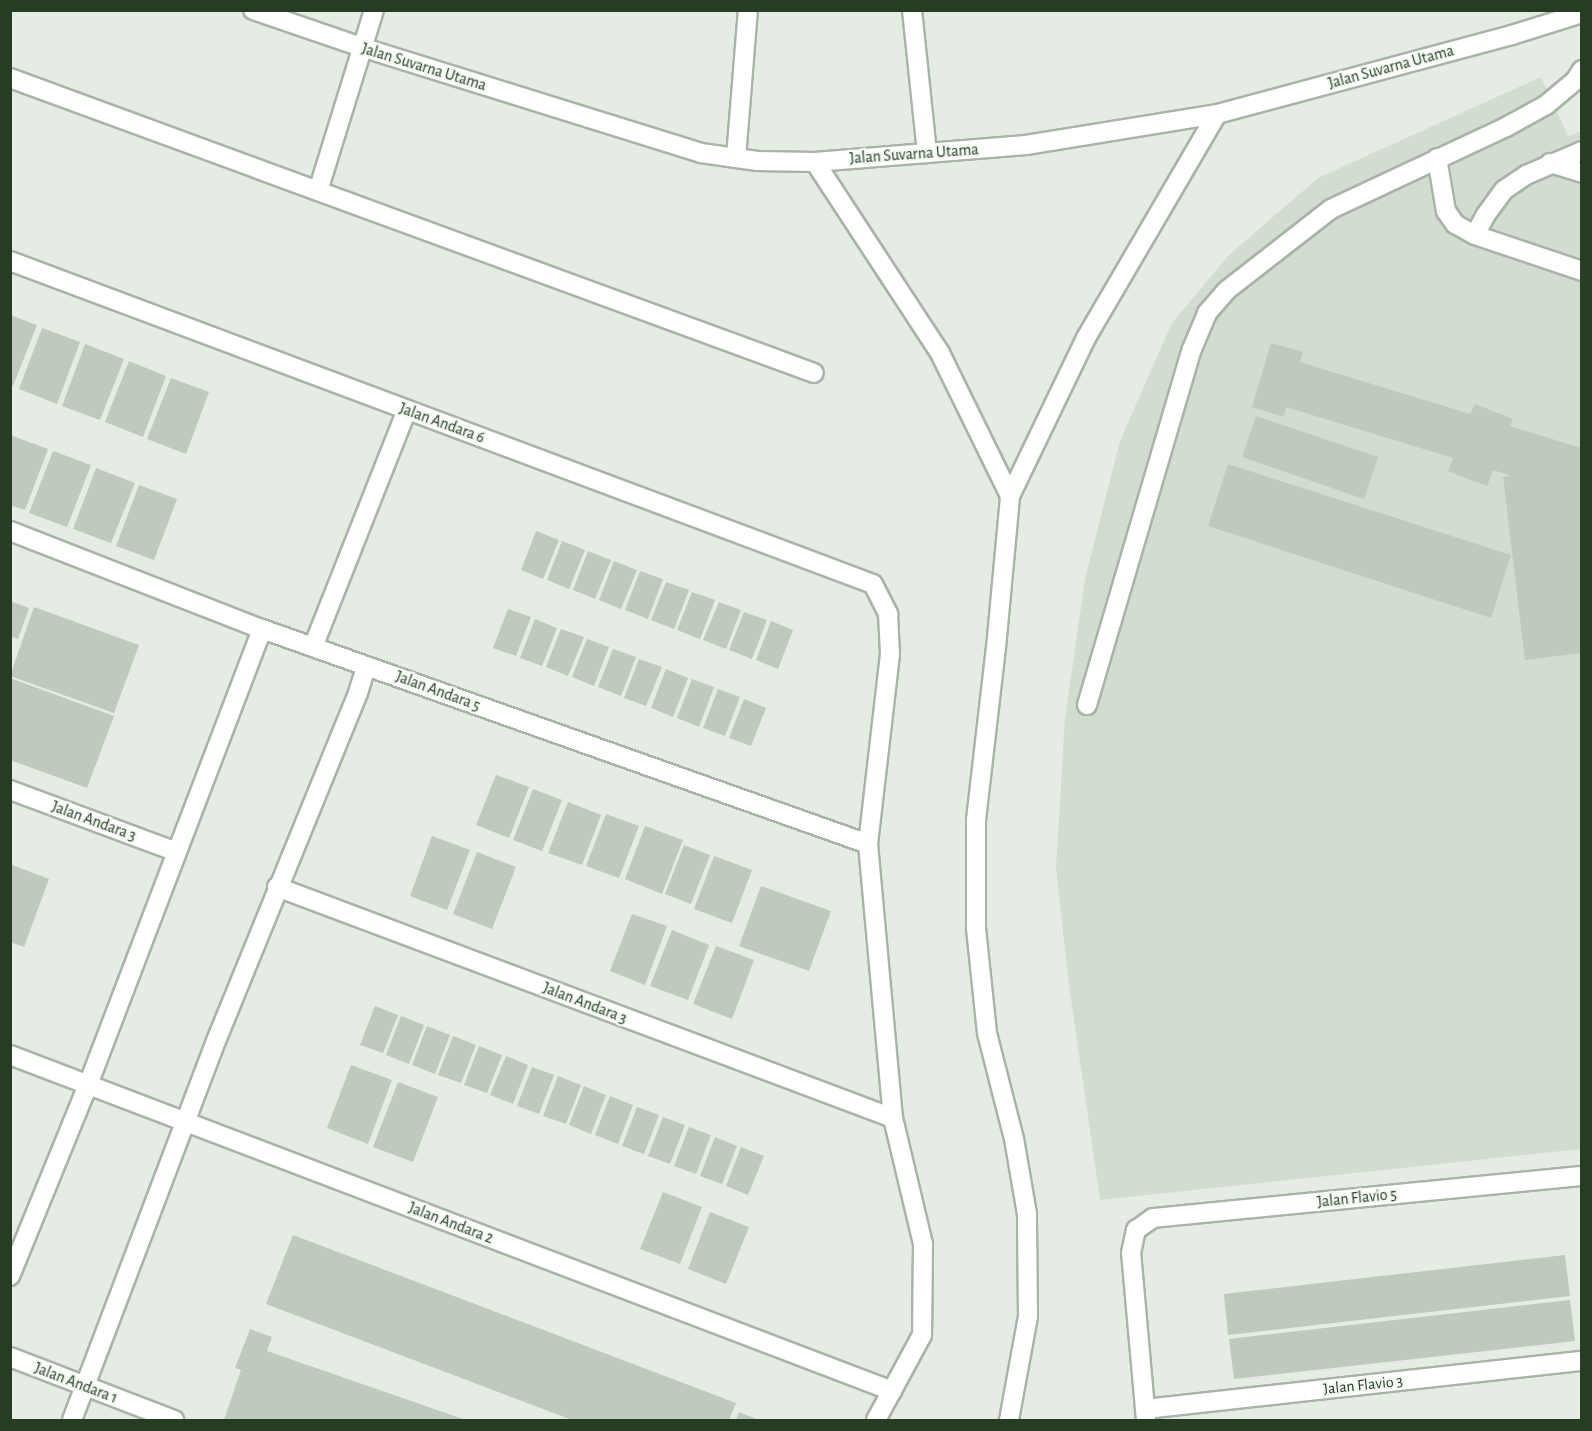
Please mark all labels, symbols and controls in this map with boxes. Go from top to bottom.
street label: Jalan Suvarna Utama [359,39,489,95]
street label: Jalan Suvarna Utama [1326,41,1456,93]
street label: Jalan Suvarna Utama [849,140,979,168]
street label: Jalan Andara 6 [397,399,487,447]
street label: Jalan Andara 5 [393,667,483,715]
street label: Jalan Andara 3 [49,797,139,845]
street label: Jalan Andara 3 [540,978,630,1028]
street label: Jalan Flavio 5 [1316,1184,1398,1212]
street label: Jalan Andara 2 [406,1198,496,1248]
street label: Jalan Andara 1 [32,1358,120,1408]
street label: Jalan Flavio 3 [1322,1371,1404,1399]

